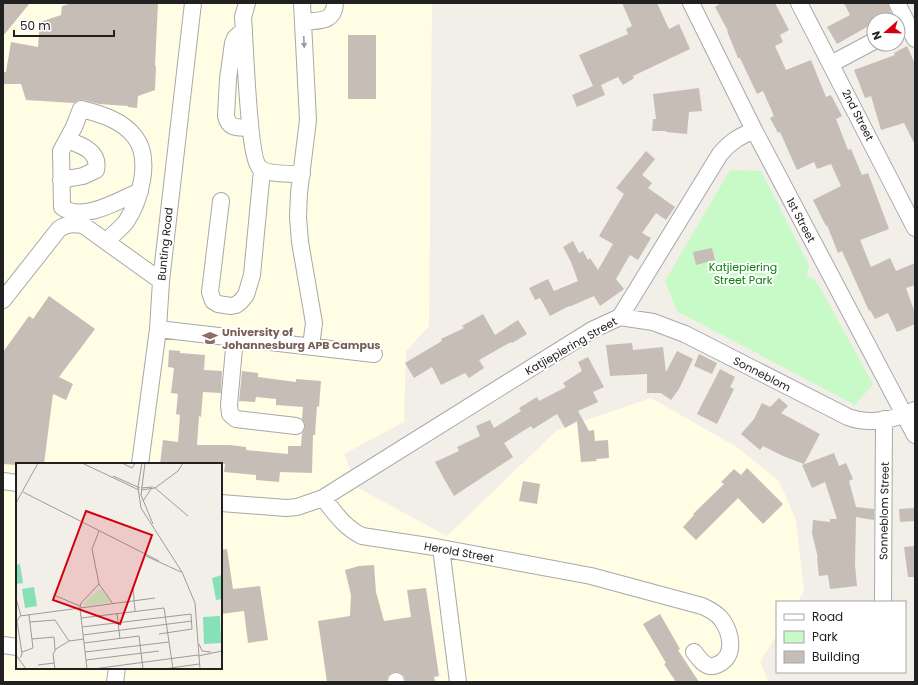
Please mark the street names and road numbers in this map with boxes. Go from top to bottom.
street label: 2nd Street [838,86,878,144]
street label: 1st Street [783,195,819,245]
street label: Bunting Road [153,207,177,281]
street label: Katjiepiering Street [522,313,620,379]
street label: Sonneblom [730,353,794,395]
street label: Sonneblom Street [875,462,893,560]
street label: Herold Street [423,538,495,566]

